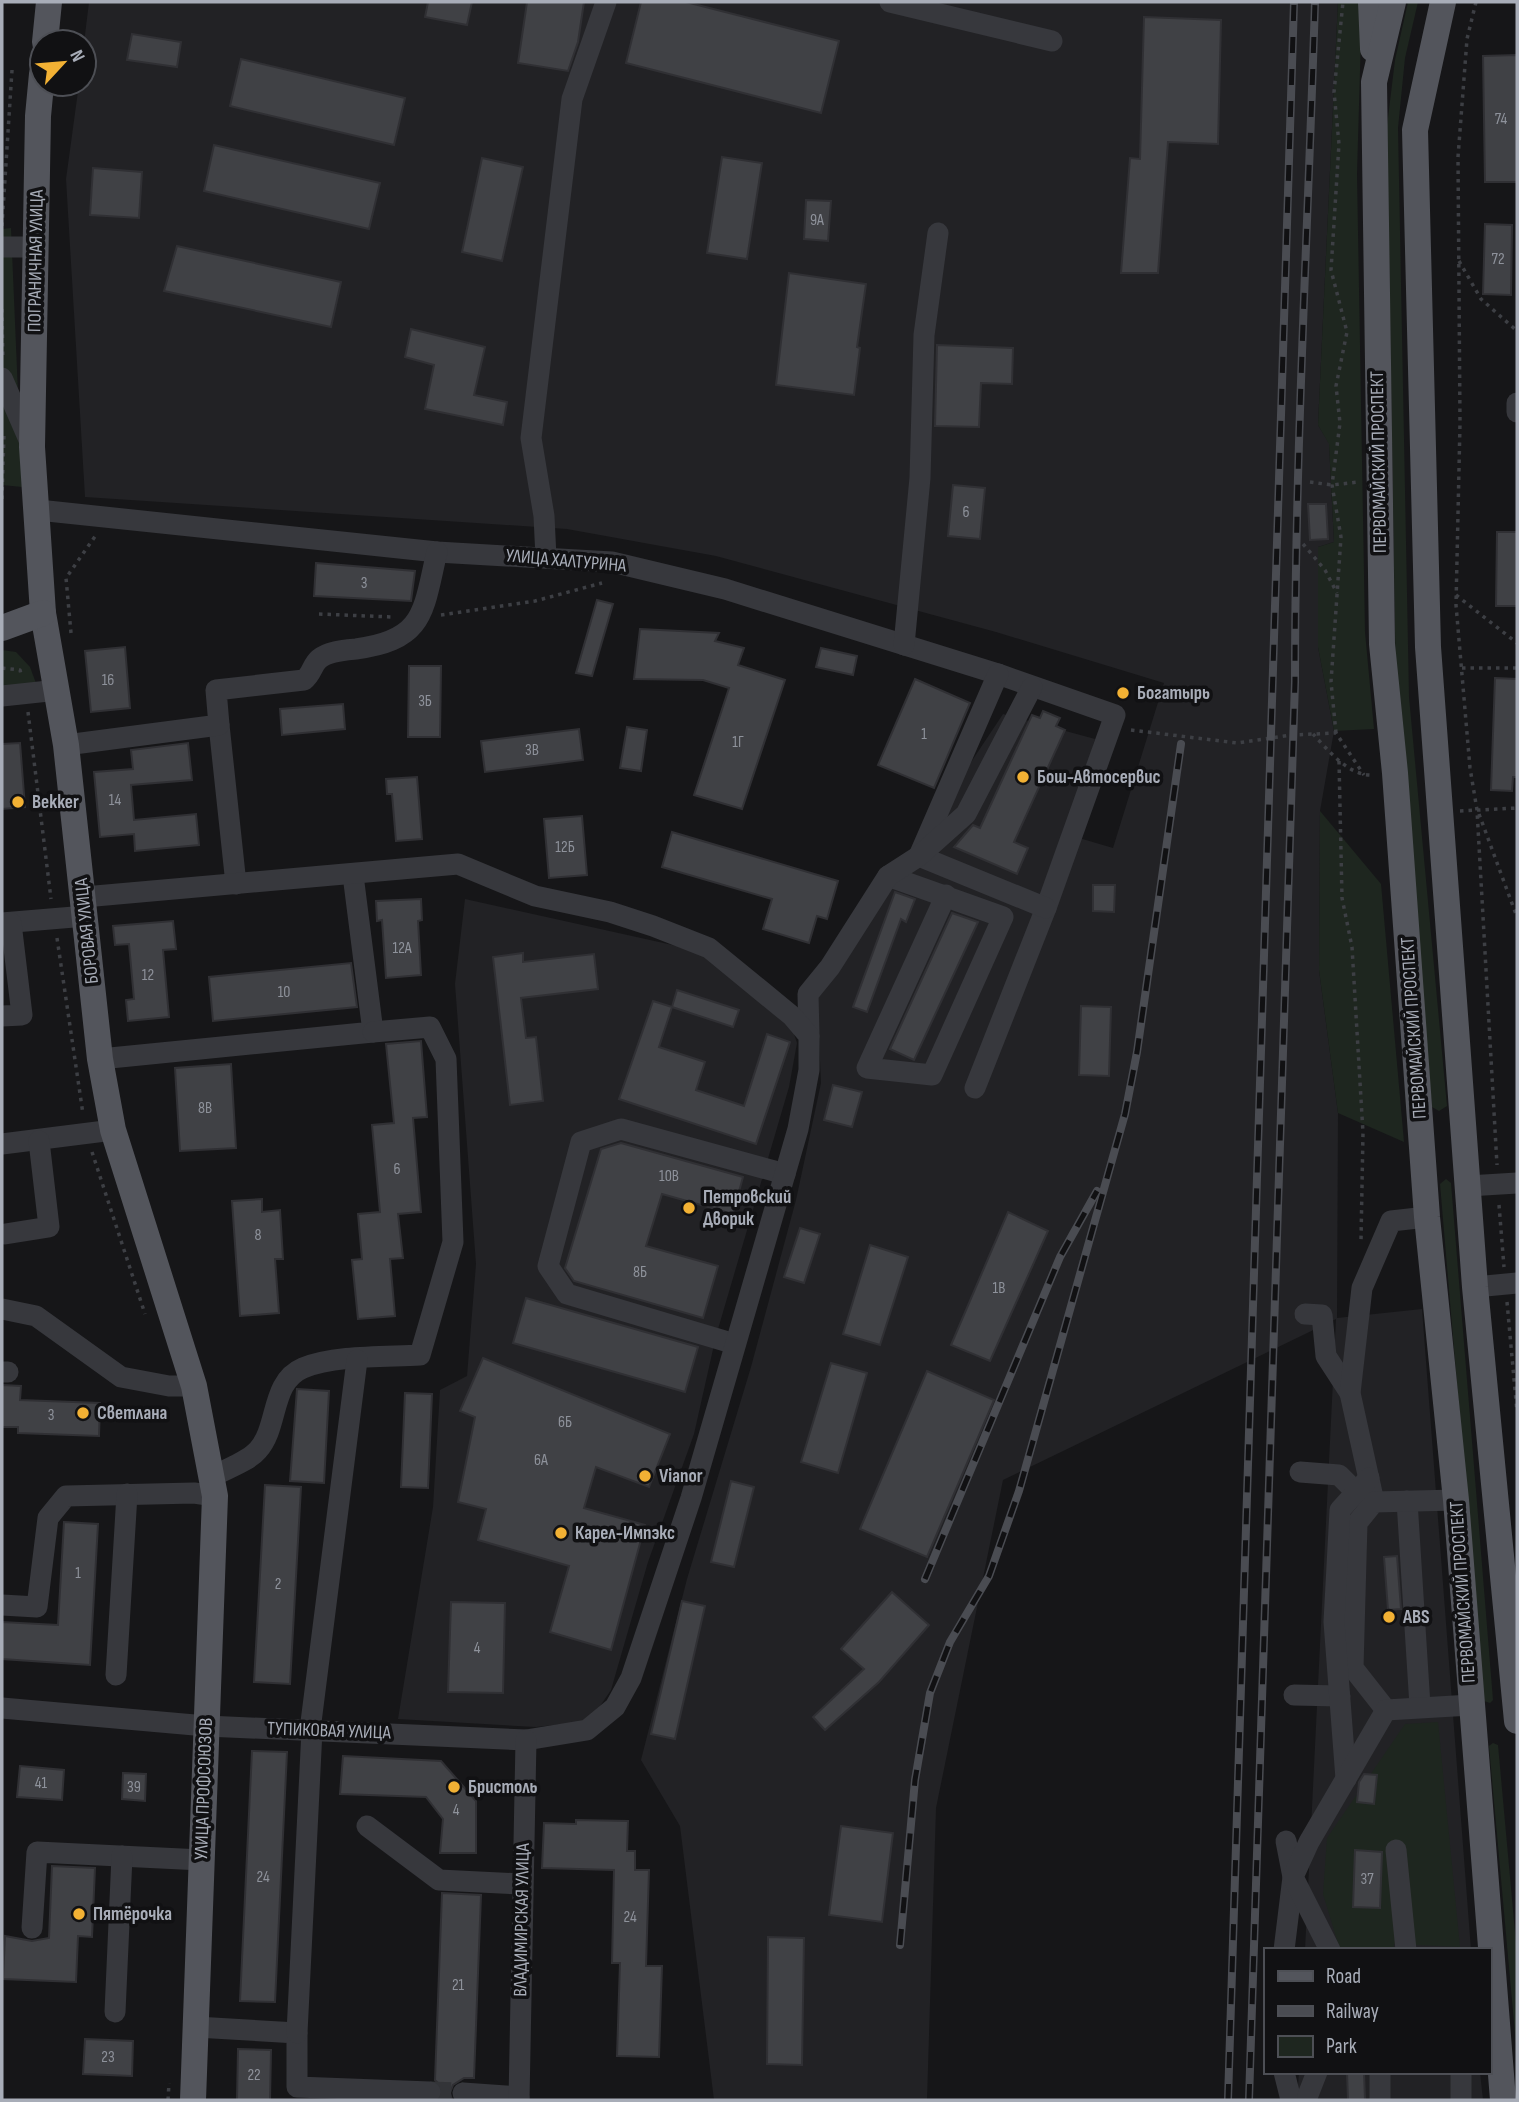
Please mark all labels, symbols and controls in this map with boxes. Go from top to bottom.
north arrow [28,28,98,98]
text: N [64,47,89,66]
house number: 74 [1495,110,1507,129]
street label: ПОГРАНИЧНАЯ УЛИЦА [23,189,49,332]
house number: 9А [810,211,824,230]
house number: 72 [1492,250,1504,269]
street label: ПЕРВОМАЙСКИЙ ПРОСПЕКТ [1366,370,1392,553]
house number: 6 [962,503,970,522]
street label: УЛИЦА ХАЛТУРИНА [505,544,628,578]
house number: 3 [361,574,367,593]
house number: 16 [102,671,114,690]
place label: Богатырь [1137,682,1210,705]
marker: Богатырь [1115,685,1131,701]
house number: 3Б [418,692,432,711]
house number: 1 [921,725,927,744]
house number: 1Г [732,733,744,752]
house number: 3В [525,741,539,760]
place label: Бош-Автосервис [1037,766,1161,789]
marker: Бош-Автосервис [1015,769,1031,785]
place label: Bekker [32,791,79,814]
house number: 14 [109,791,121,810]
marker: Bekker [10,794,26,810]
house number: 12Б [555,838,575,857]
street label: БОРОВАЯ УЛИЦА [70,876,104,985]
street label: ПЕРВОМАЙСКИЙ ПРОСПЕКТ [1396,936,1432,1120]
house number: 12А [392,939,412,958]
house number: 12 [142,966,154,985]
house number: 10 [278,983,290,1002]
house number: 8В [198,1099,212,1118]
house number: 6 [393,1160,401,1179]
house number: 10В [659,1167,679,1186]
place label: Петровский Дворик [703,1186,791,1231]
marker: Петровский Дворик [681,1200,697,1216]
house number: 8 [254,1226,262,1245]
house number: 8Б [633,1263,647,1282]
house number: 1В [993,1279,1005,1298]
place label: Светлана [97,1402,167,1425]
marker: Светлана [75,1405,91,1421]
house number: 3 [48,1406,54,1425]
house number: 6Б [558,1413,572,1432]
house number: 6А [534,1451,548,1470]
place label: Vianor [659,1465,703,1488]
marker: Vianor [637,1468,653,1484]
street label: ПЕРВОМАЙСКИЙ ПРОСПЕКТ [1445,1500,1481,1684]
place label: Карел-Импэкс [575,1522,675,1545]
marker: Карел-Импэкс [553,1525,569,1541]
house number: 1 [75,1564,81,1583]
house number: 2 [275,1575,281,1594]
place label: ABS [1402,1606,1430,1629]
marker: ABS [1381,1609,1397,1625]
house number: 4 [474,1639,481,1658]
street label: ТУПИКОВАЯ УЛИЦА [267,1717,392,1745]
street label: УЛИЦА ПРОФСОЮЗОВ [190,1718,218,1860]
house number: 41 [35,1774,48,1793]
place label: Бристоль [468,1776,538,1799]
house number: 39 [127,1778,141,1797]
marker: Бристоль [446,1779,462,1795]
house number: 4 [453,1801,460,1820]
street label: ВЛАДИМИРСКАЯ УЛИЦА [509,1842,535,1997]
house number: 24 [256,1868,270,1887]
house number: 37 [1360,1870,1374,1889]
place label: Пятёрочка [93,1903,172,1926]
marker: Пятёрочка [71,1906,87,1922]
house number: 24 [623,1908,637,1927]
legend [1264,1948,1491,2074]
text: Road [1326,1964,1361,1989]
house number: 21 [452,1976,465,1995]
text: Railway [1326,1999,1379,2024]
text: Park [1326,2034,1357,2059]
house number: 23 [101,2048,115,2067]
house number: 22 [247,2066,261,2085]

